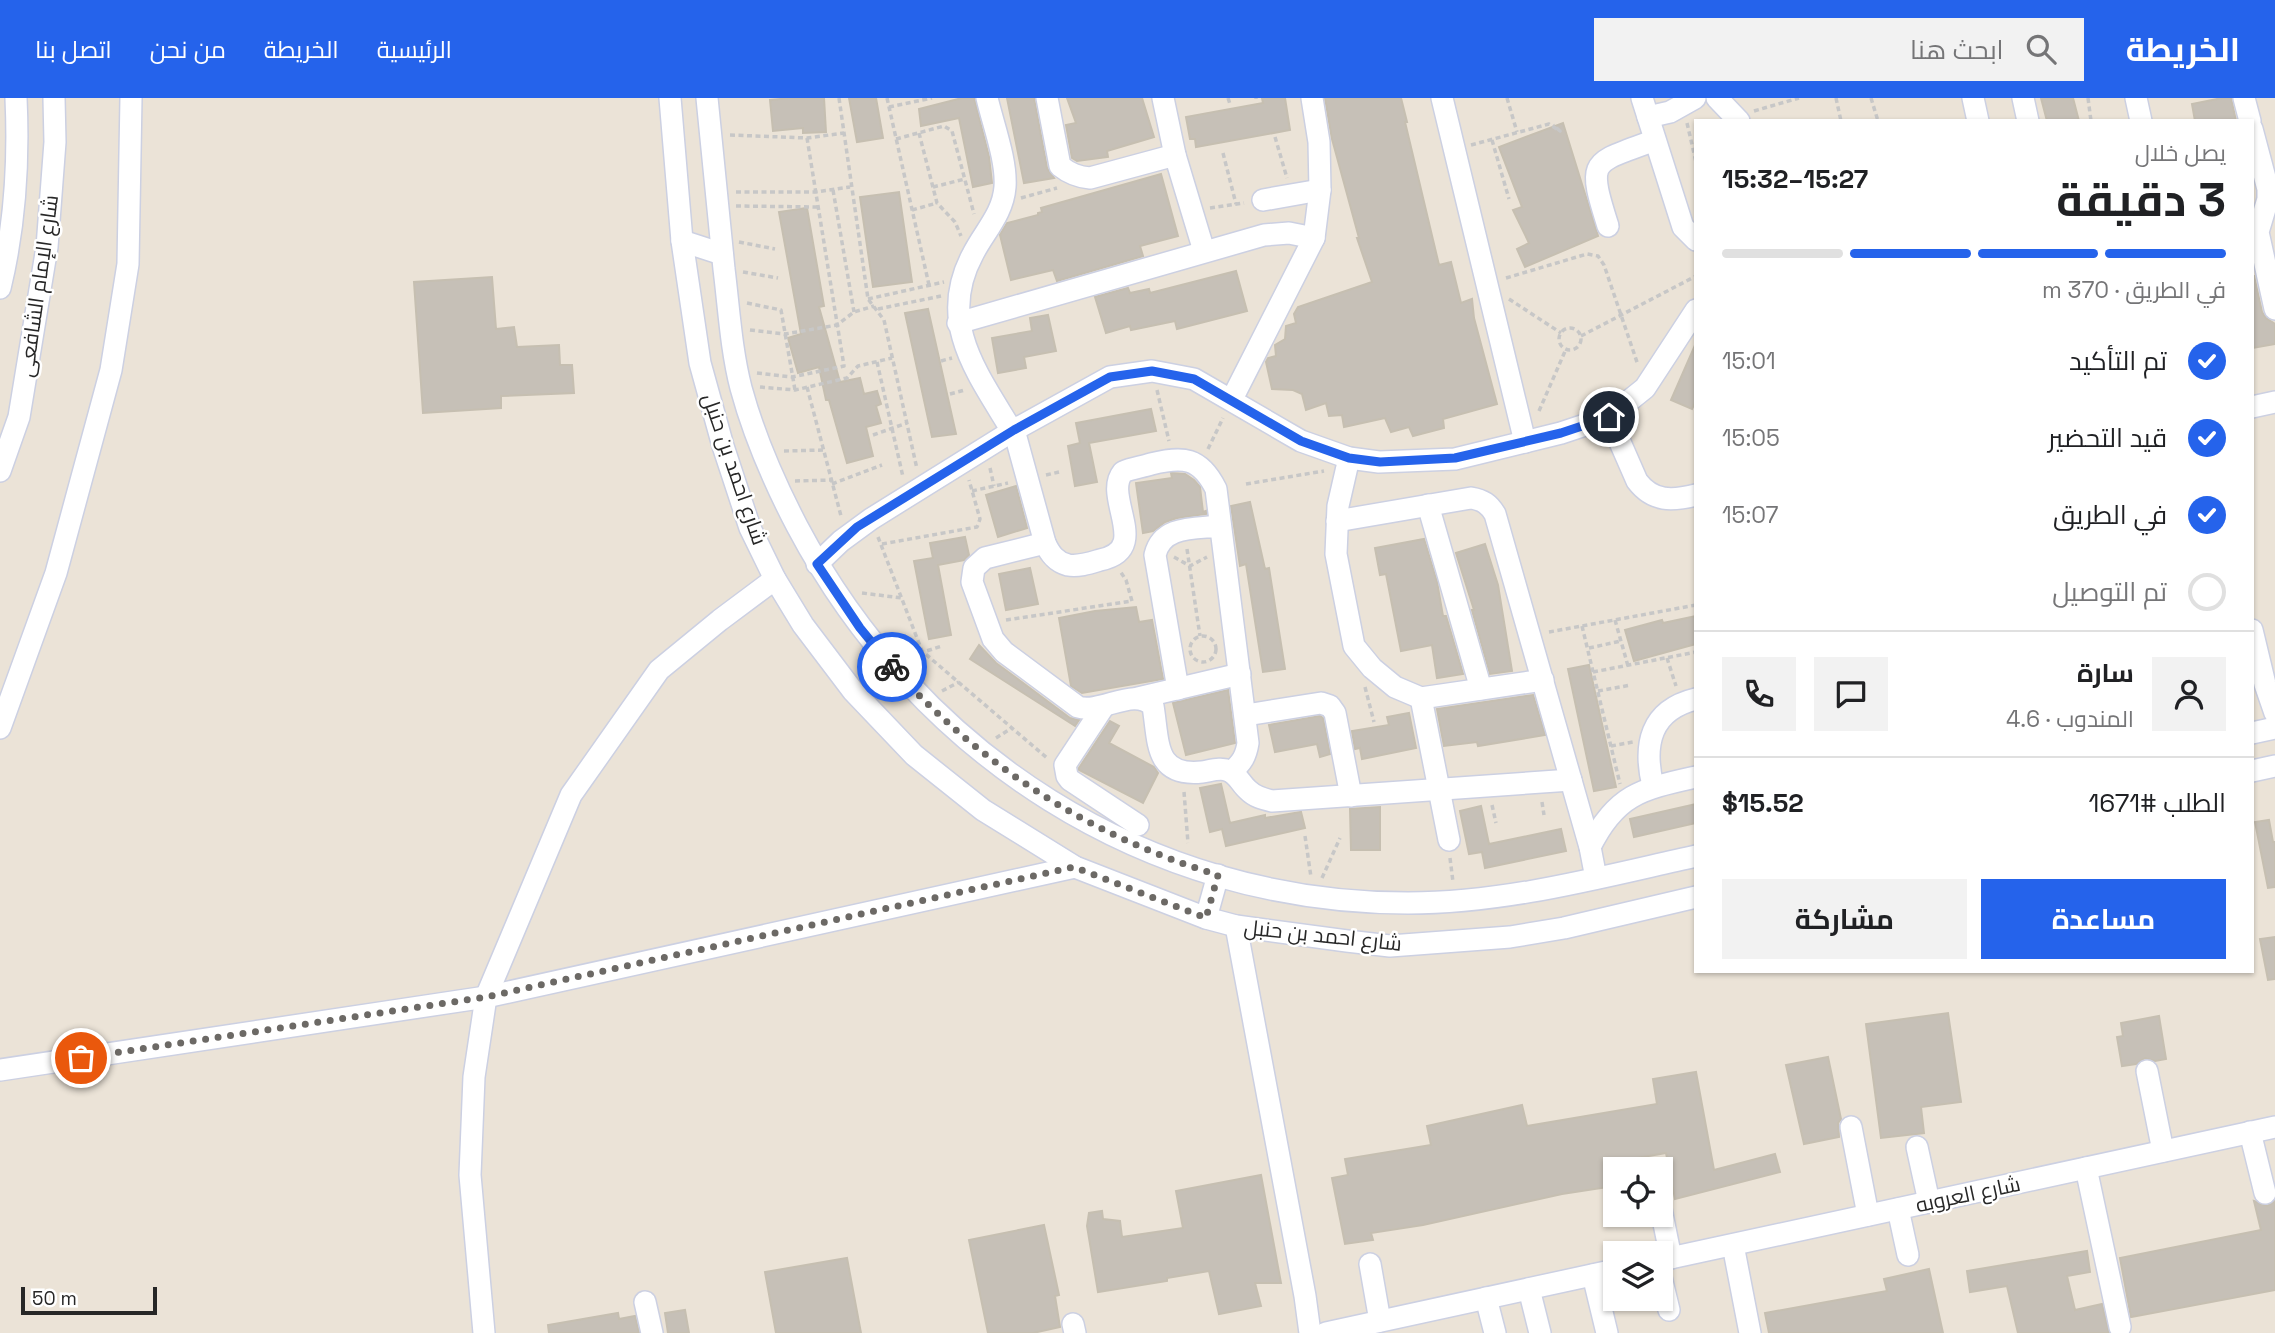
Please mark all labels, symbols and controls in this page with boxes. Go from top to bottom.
search box [1594,18,2084,81]
text: الخريطة [2126,29,2240,71]
icon: search [2022,30,2060,68]
text: ابحث هنا [1910,33,2004,67]
text: اتصل بنا [35,34,112,65]
text: من نحن [150,34,226,65]
text: الخريطة [264,34,339,65]
text: الرئيسية [377,34,452,65]
text: يصل خلال [2135,138,2226,168]
text: 15:27–15:32 [1722,162,1868,196]
text: 3 دقيقة [2056,171,2226,229]
street label: شارع الإمام الشافعى [12,193,65,379]
text: في الطريق · 370 m [2042,275,2226,305]
icon: check [2188,342,2226,380]
text: تم التأكيد [2069,344,2167,378]
text: 15:01 [1722,346,1776,376]
pin [1579,387,1639,447]
street label: شارع احمد بن حنبل [695,390,774,549]
icon: home [1590,398,1628,436]
icon: check [2188,419,2226,457]
text: قيد التحضير [2048,421,2167,455]
text: 15:05 [1722,423,1780,453]
icon: check [2188,496,2226,534]
text: في الطريق [2053,498,2167,532]
text: 15:07 [1722,500,1779,530]
text: تم التوصيل [2052,575,2167,609]
courier [857,632,927,702]
icon: bike [873,648,911,686]
text: سارة [2077,656,2134,690]
button: phone [1722,657,1796,731]
button: chat [1814,657,1888,731]
button: person [2152,657,2226,731]
text: المندوب · 4.6 [2006,704,2134,734]
text: $15.52 [1722,786,1804,820]
text: الطلب #1671 [2088,786,2226,820]
button: مشاركة [1722,879,1967,959]
button: مساعدة [1981,879,2226,959]
street label: شارع احمد بن حنبل [1243,913,1403,958]
pin [51,1028,111,1088]
icon: bag [62,1039,100,1077]
map controls [1603,1157,1673,1311]
button: locate [1603,1157,1673,1227]
street label: شارع العروبه [1913,1170,2023,1219]
button: layers [1603,1241,1673,1311]
scale bar [21,1284,158,1316]
text: 50 m [32,1286,77,1311]

